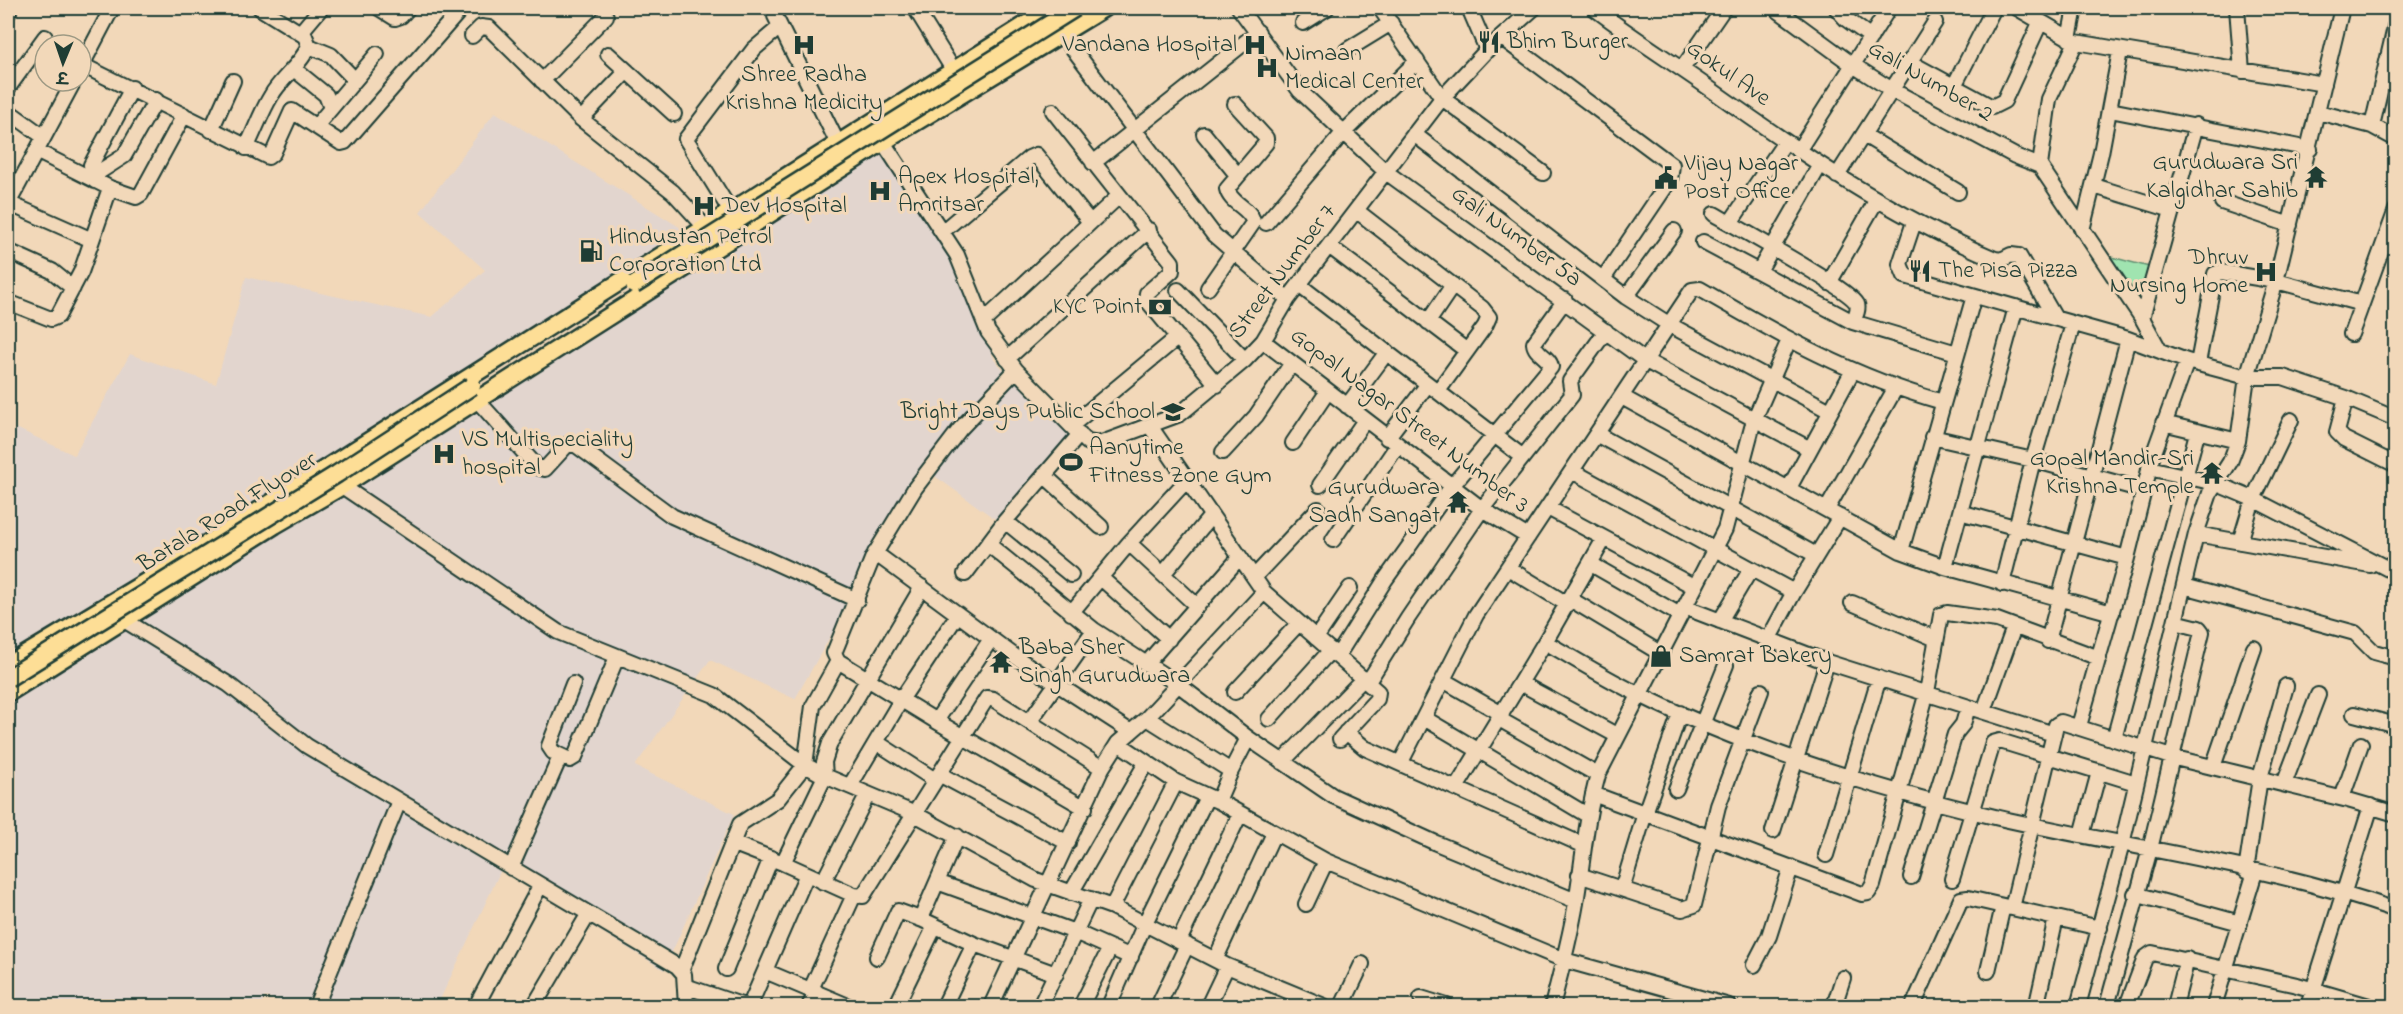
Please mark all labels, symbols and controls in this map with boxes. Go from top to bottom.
place label: Bhim Burger [1506,25,1629,60]
place label: Vandana Hospital [1062,28,1237,63]
restaurant icon: Bhim Burger [1476,29,1502,55]
hospital icon: Shree Radha Krishna Medicity [791,32,817,58]
hospital icon: Vandana Hospital [1242,32,1268,58]
street label: Gokul Ave [1678,32,1778,116]
street label: Gali Number 2 [1861,32,1999,132]
north arrow [33,33,93,93]
place label: Nimaan Medical Center [1285,37,1424,100]
hospital icon: Nimaan Medical Center [1254,55,1280,81]
place label: Shree Radha Krishna Medicity [725,58,883,122]
text: उ [55,64,70,88]
place label: Gurudwara Sri Kalgidhar Sahib [2146,146,2298,209]
place label: Vijay Nagar Post Office [1683,147,1799,210]
place label: Apex Hospital, Amritsar [898,160,1039,223]
temple icon: Gurudwara Sri Kalgidhar Sahib [2303,164,2329,190]
public building icon: Vijay Nagar Post Office [1653,165,1679,191]
street label: Gali Number 5a [1443,177,1589,297]
hospital icon: Apex Hospital, Amritsar [867,178,893,204]
place label: Dev Hospital [721,189,847,224]
hospital icon: Dev Hospital [691,193,717,219]
street label: Street Number 7 [1220,197,1346,347]
place label: Hindustan Petrol Corporation Ltd [609,220,772,283]
fuel station icon: Hindustan Petrol Corporation Ltd [578,238,604,264]
place label: Dhruv Nursing Home [2110,241,2249,304]
place label: The Pisa Pizza [1938,254,2078,289]
restaurant icon: The Pisa Pizza [1907,258,1933,284]
hospital icon: Dhruv Nursing Home [2253,259,2279,285]
place label: KYC Point [1053,290,1142,325]
bank icon: KYC Point [1147,294,1173,320]
street label: Gopal Nagar Street Number 3 [1282,319,1536,523]
place label: Bright Days Public School [900,395,1155,431]
school or university icon: Bright Days Public School [1160,399,1186,425]
place label: VS Multispeciality hospital [461,423,633,486]
place label: Aanytime Fitness Zone Gym [1088,431,1272,495]
hospital icon: VS Multispeciality hospital [431,441,457,467]
place label: Gopal Mandir-Sri Krishna Temple [2030,442,2194,505]
street label: Batala Road Flyover [131,443,325,584]
sports icon: Aanytime Fitness Zone Gym [1058,449,1084,475]
temple icon: Gopal Mandir-Sri Krishna Temple [2199,460,2225,486]
place label: Gurudwara Sadh Sangat [1309,471,1440,534]
temple icon: Gurudwara Sadh Sangat [1445,489,1471,515]
place label: Baba Sher Singh Gurudwara [1018,631,1190,694]
place label: Samrat Bakery [1679,639,1832,675]
shop icon: Samrat Bakery [1648,643,1674,669]
temple icon: Baba Sher Singh Gurudwara [988,649,1014,675]

